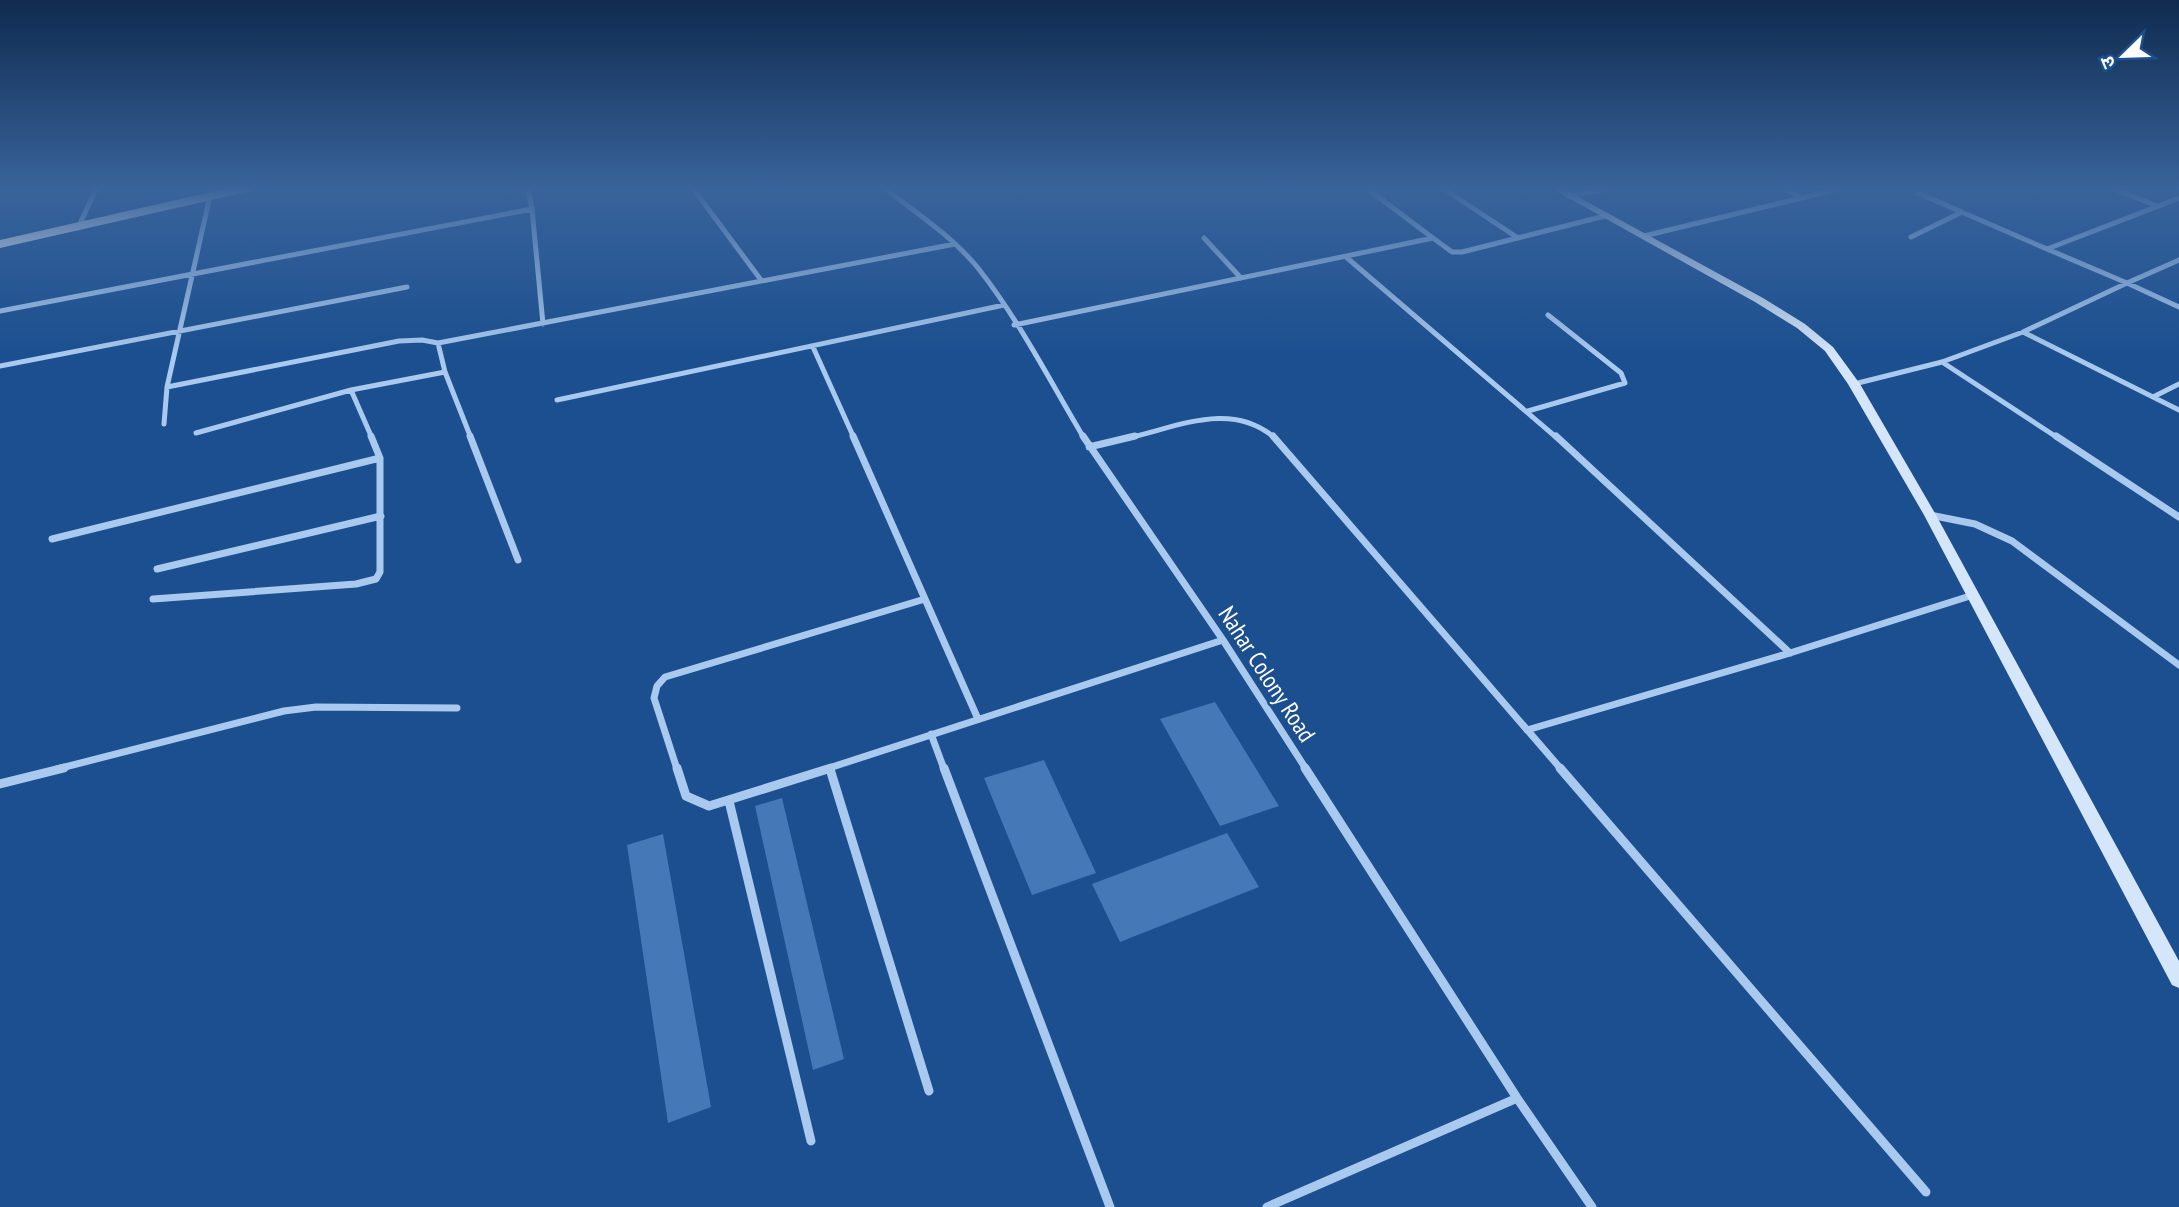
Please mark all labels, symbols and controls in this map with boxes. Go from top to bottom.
north arrow [2088,21,2158,91]
text: उ [2094,52,2121,72]
street label: Nahar Colony Road [1212,600,1322,748]

